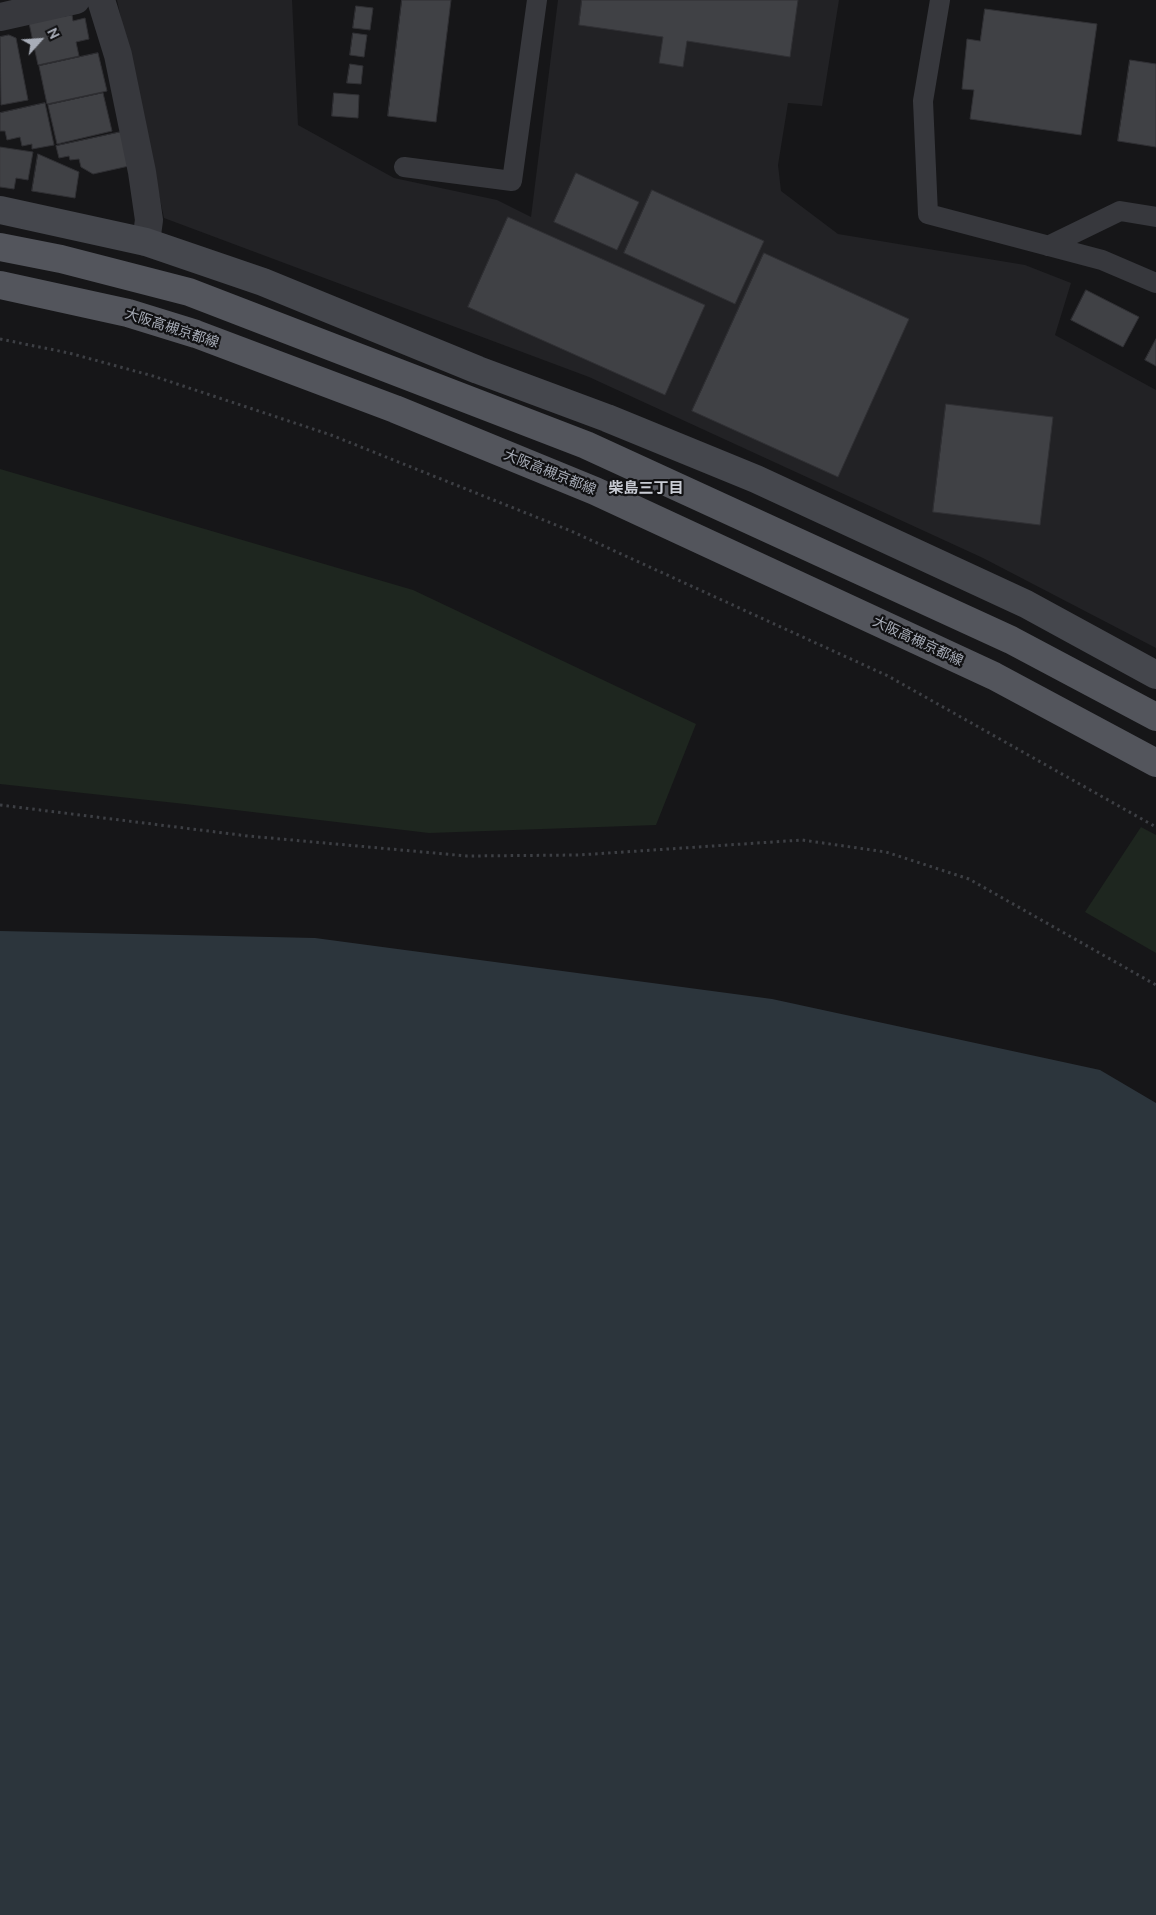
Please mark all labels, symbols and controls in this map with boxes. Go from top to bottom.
north arrow [15,15,65,65]
text: N [44,25,63,42]
street label: 大阪高槻京都線 [123,305,221,351]
street label: 大阪高槻京都線 [501,446,599,498]
district label: 柴島三丁目 [609,479,683,497]
street label: 大阪高槻京都線 [870,613,966,669]

